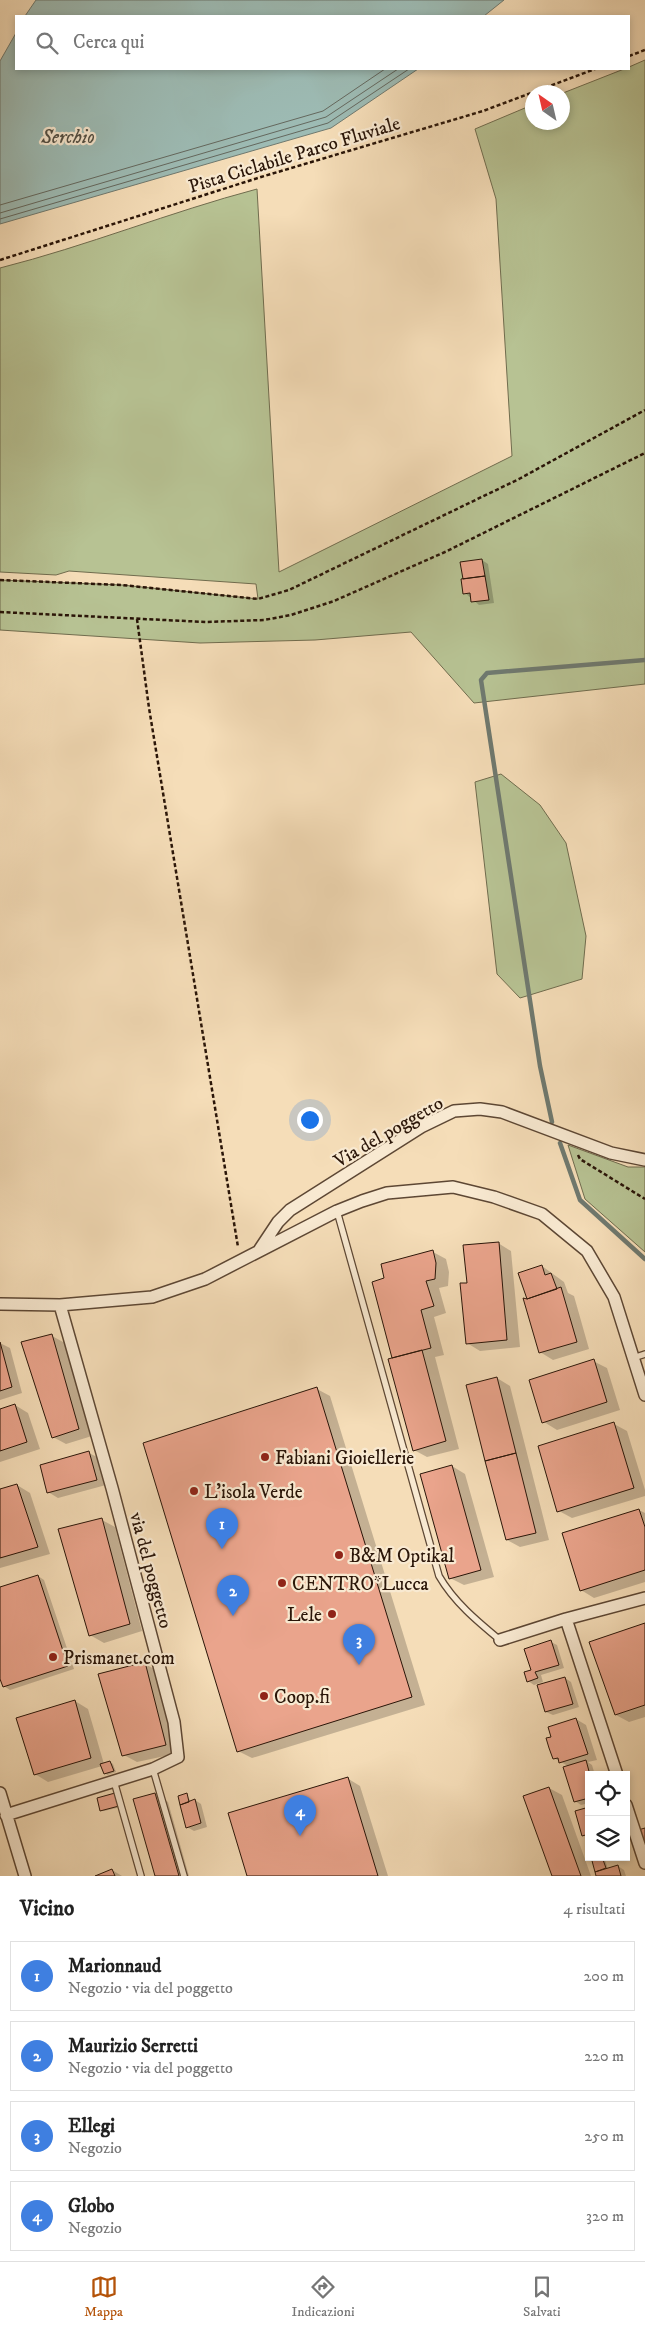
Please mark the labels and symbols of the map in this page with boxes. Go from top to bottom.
north arrow [525,85,570,130]
street label: Pista Ciclabile Parco Fluviale [186,112,403,199]
water label: Serchio [40,125,95,150]
street label: Via del poggetto [329,1092,448,1173]
your location [297,1107,323,1133]
place label: Fabiani Gioiellerie [275,1447,414,1470]
marker: Fabiani Gioiellerie [259,1451,271,1463]
place label: L'isola Verde [204,1481,303,1504]
marker: L'isola Verde [188,1485,200,1497]
pin: 1 [206,1508,238,1549]
street label: via del poggetto [124,1509,177,1631]
place label: B&M Optikal [349,1545,455,1568]
marker: B&M Optikal [333,1549,345,1561]
place label: CENTRO*Lucca [292,1573,429,1596]
pin: 2 [217,1575,249,1616]
marker: CENTRO*Lucca [276,1577,288,1589]
place label: Lele [287,1604,322,1627]
marker: Lele [326,1608,338,1620]
pin: 3 [343,1624,375,1665]
place label: Prismanet.com [63,1647,175,1670]
marker: Prismanet.com [47,1651,59,1663]
place label: Coop.fi [274,1686,330,1709]
marker: Coop.fi [258,1690,270,1702]
pin: 4 [284,1795,316,1836]

